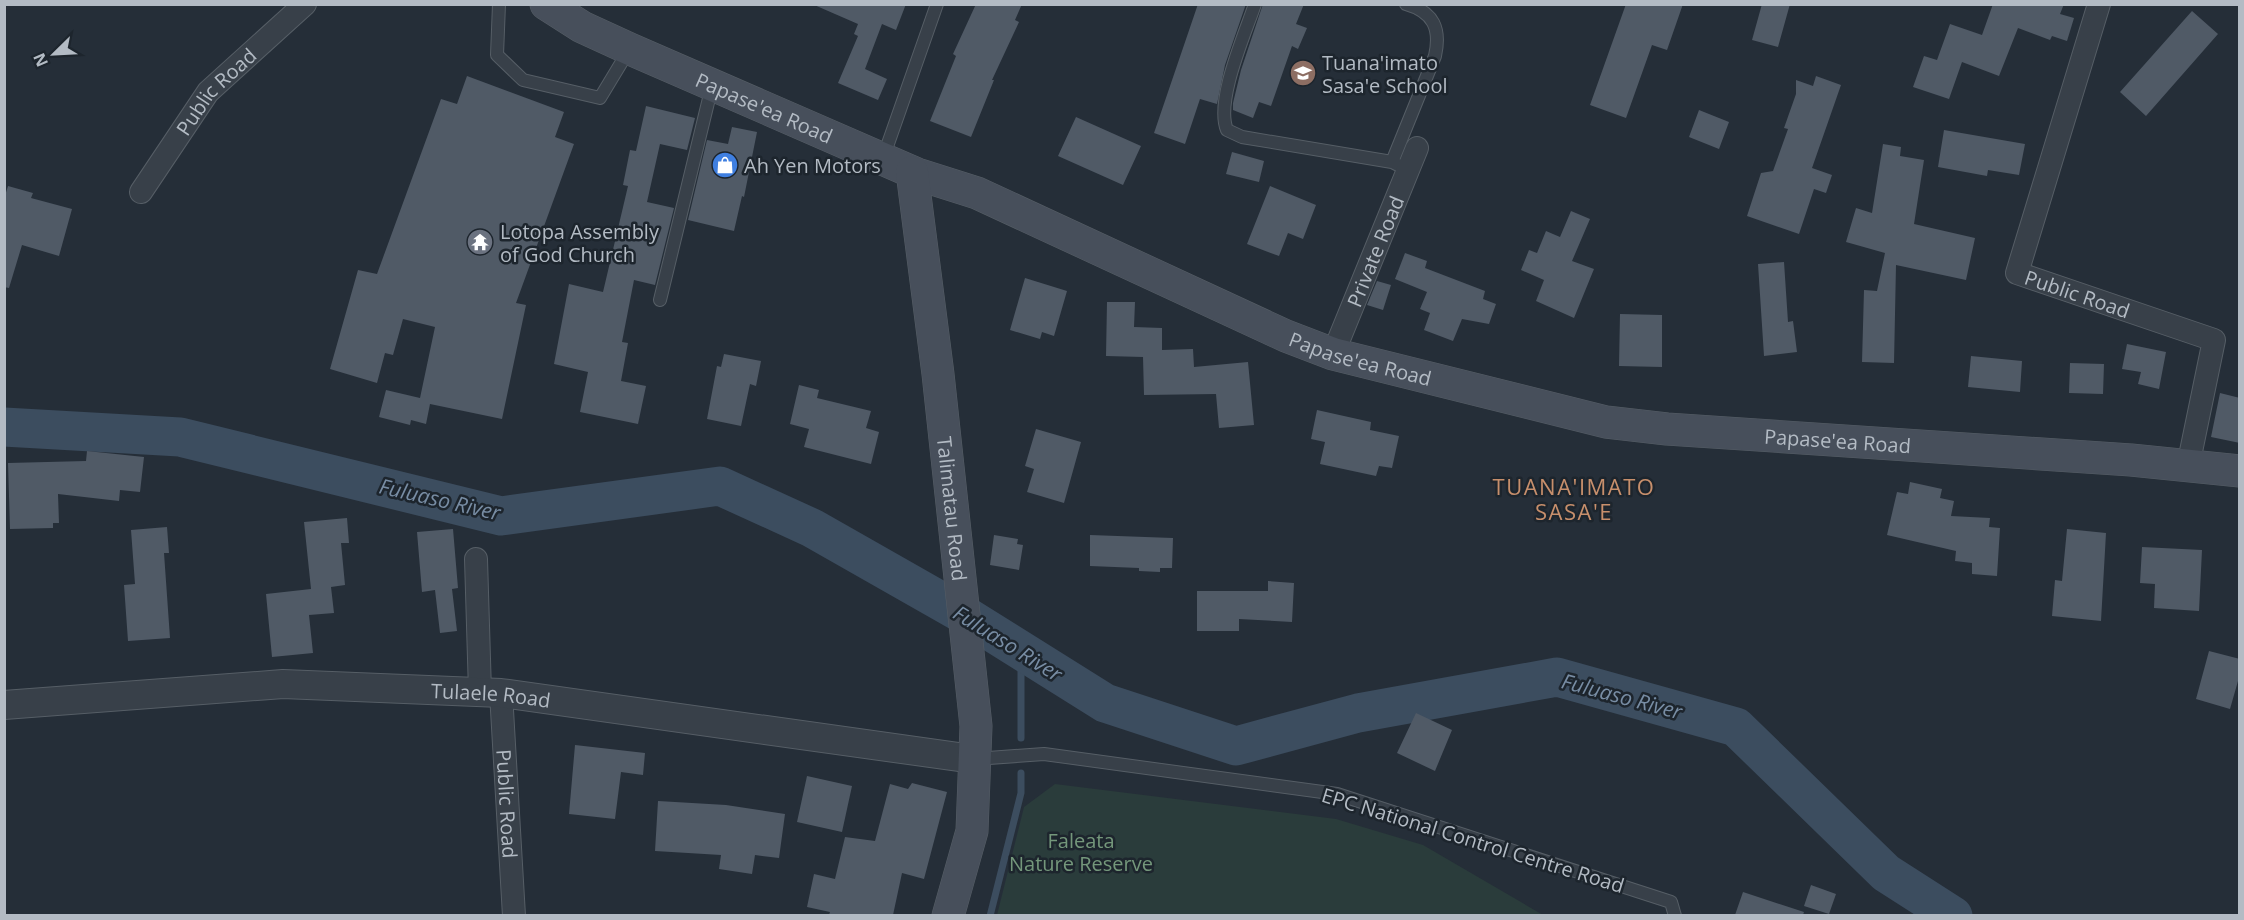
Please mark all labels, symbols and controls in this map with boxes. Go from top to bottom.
north arrow [24,24,84,84]
street label: Public Road [170,42,262,140]
place label: Tuana'imato Sasa'e School [1322,49,1447,99]
text: N [28,50,53,71]
school or university icon: Tuana'imato Sasa'e School [1288,58,1318,88]
street label: Papase'ea Road [692,66,837,149]
shop icon: Ah Yen Motors [710,150,740,180]
place label: Ah Yen Motors [744,152,881,179]
street label: Private Road [1340,192,1410,311]
place label: Lotopa Assembly of God Church [500,218,660,268]
temple icon: Lotopa Assembly of God Church [465,227,495,257]
street label: Public Road [2021,263,2133,324]
street label: Papase'ea Road [1285,325,1434,392]
street label: Papase'ea Road [1763,422,1912,459]
street label: Talimatau Road [931,435,974,582]
water label: Fuluaso River [377,471,504,527]
district label: TUANA'IMATO SASA'E [1493,471,1655,526]
water label: Fuluaso River [948,598,1068,688]
water label: Fuluaso River [1559,666,1686,726]
street label: Tulaele Road [431,677,552,713]
street label: Public Road [491,749,524,859]
street label: EPC National Control Centre Road [1318,781,1628,899]
park label: Faleata Nature Reserve [1009,827,1153,877]

